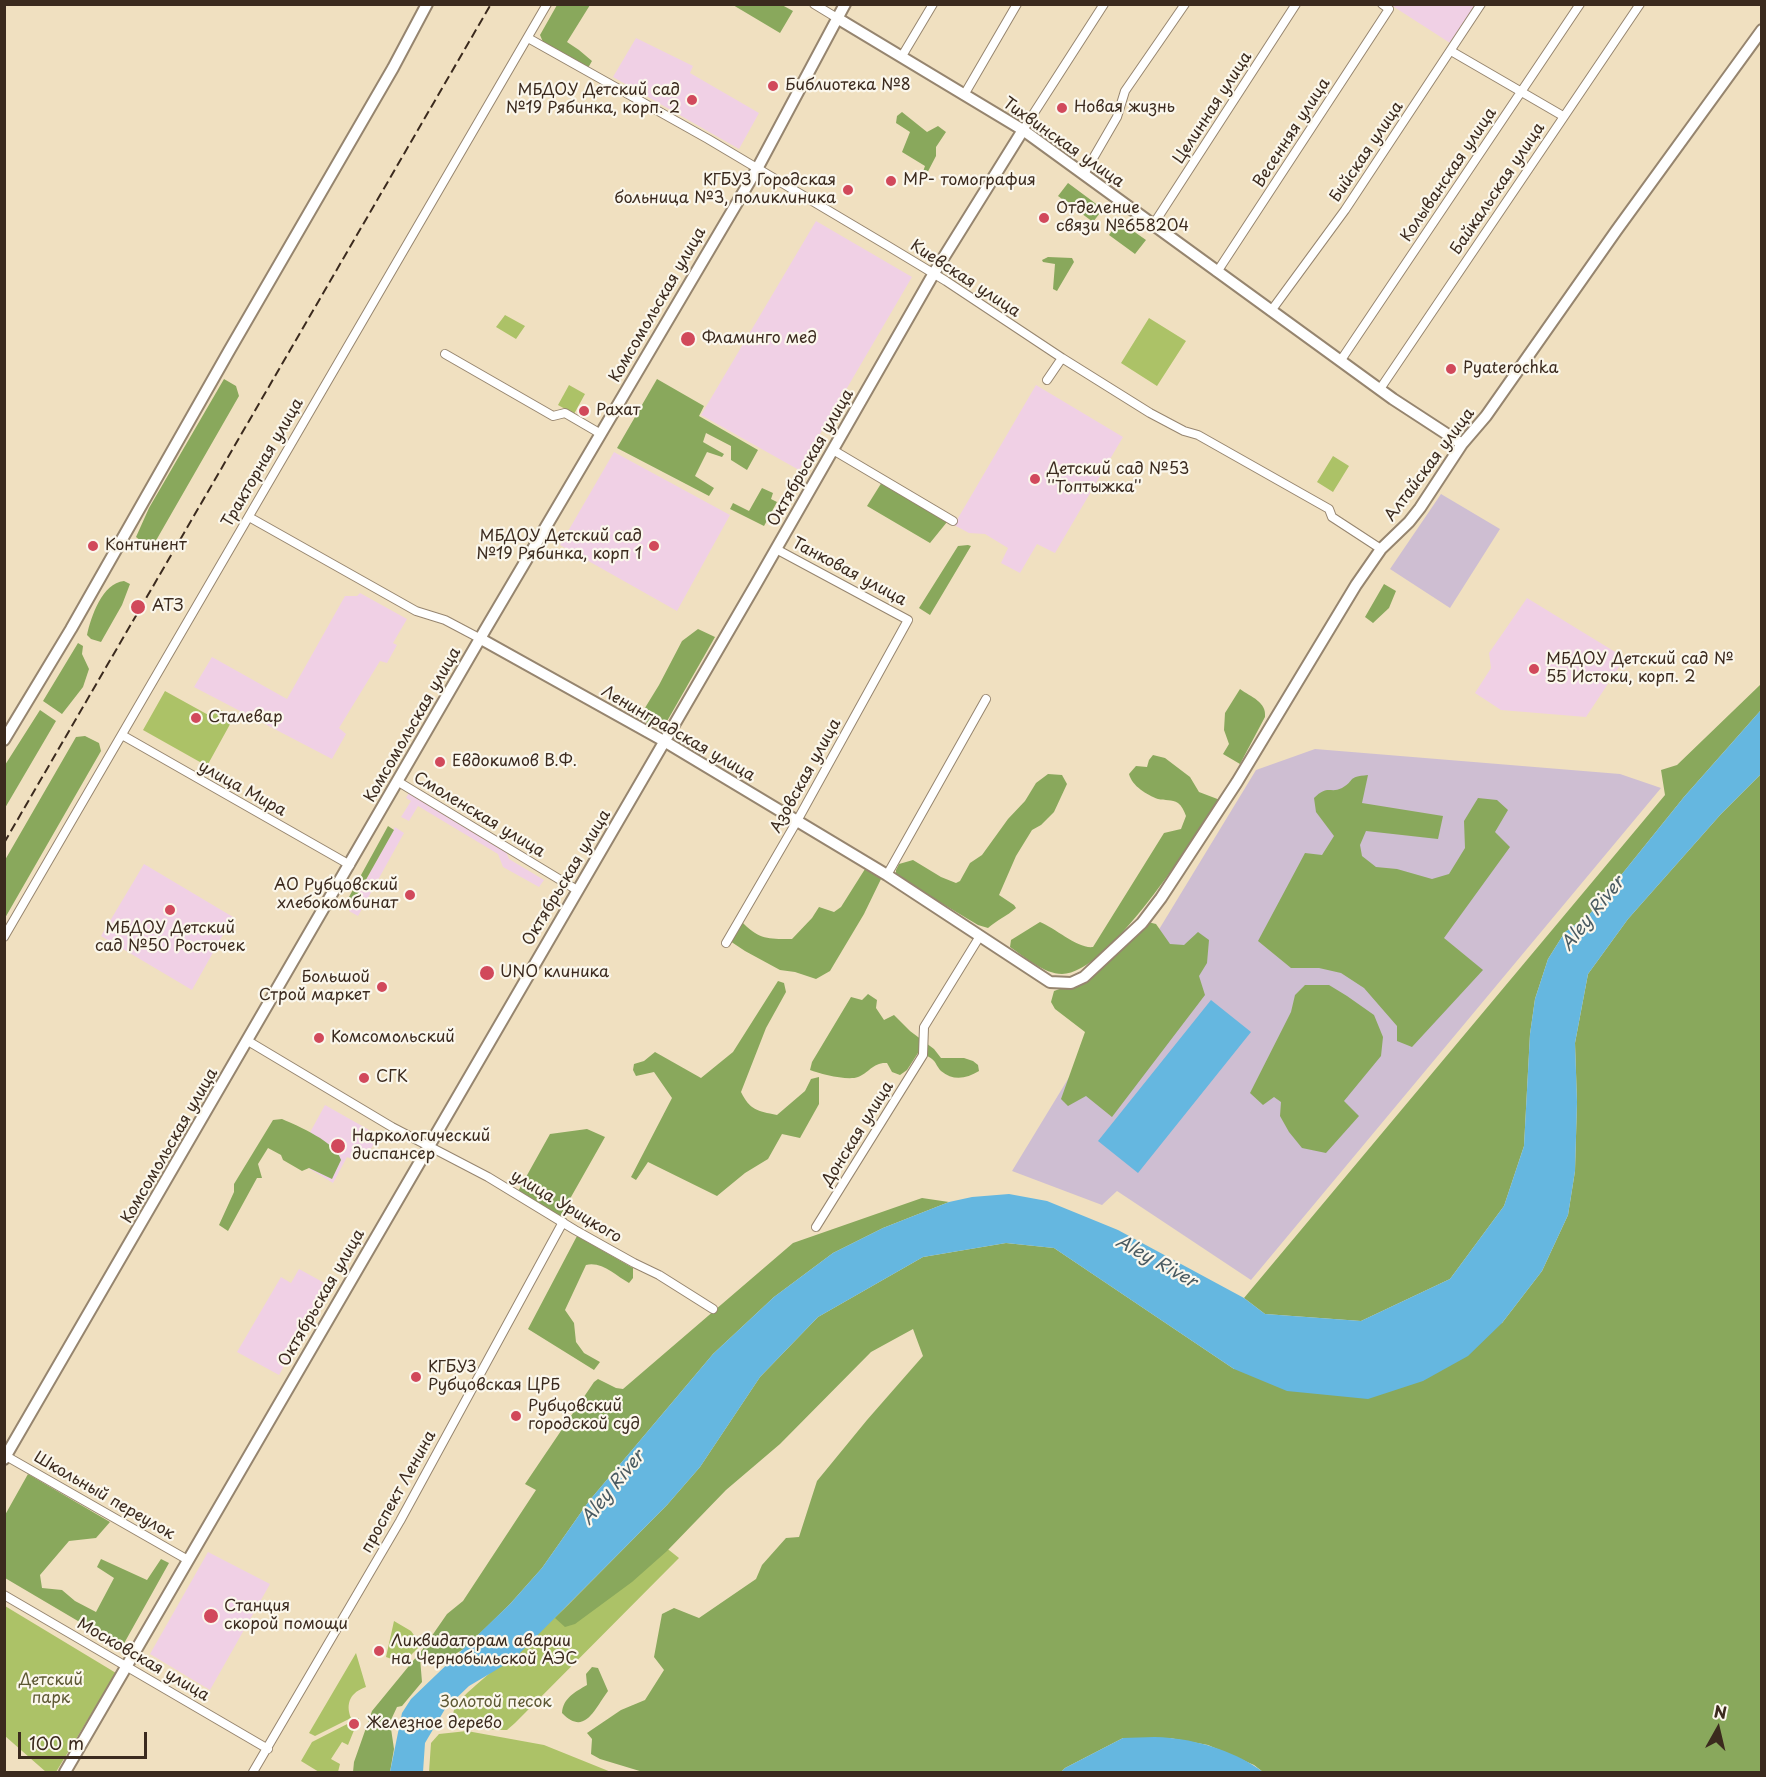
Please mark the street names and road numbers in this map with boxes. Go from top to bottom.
street label: Целинная улица [1170,48,1256,168]
street label: Весенняя улица [1250,75,1334,191]
street label: Тихвинская улица [999,94,1127,192]
street label: Бийская улица [1326,98,1408,206]
street label: Колыванская улица [1397,104,1501,246]
street label: Байкальская улица [1447,119,1549,259]
street label: Комсомольская улица [606,224,710,386]
street label: Киевская улица [906,236,1024,322]
street label: Октябрьская улица [764,386,858,530]
street label: Тракторная улица [218,395,308,531]
street label: Алтайская улица [1381,405,1479,525]
street label: Танковая улица [789,534,909,610]
street label: Комсомольская улица [361,644,465,806]
street label: Ленинградская улица [598,682,758,786]
street label: Азовская улица [767,716,845,836]
street label: улица Мира [195,757,289,821]
street label: Смоленская улица [410,768,548,862]
street label: Октябрьская улица [519,807,615,949]
street label: Комсомольская улица [118,1065,222,1227]
street label: Донская улица [818,1078,898,1190]
street label: улица Урицкого [507,1166,625,1248]
street label: Октябрьская улица [275,1226,369,1370]
street label: проспект Ленина [357,1428,441,1556]
street label: Школьный переулок [30,1448,178,1544]
street label: Московская улица [73,1614,213,1706]

